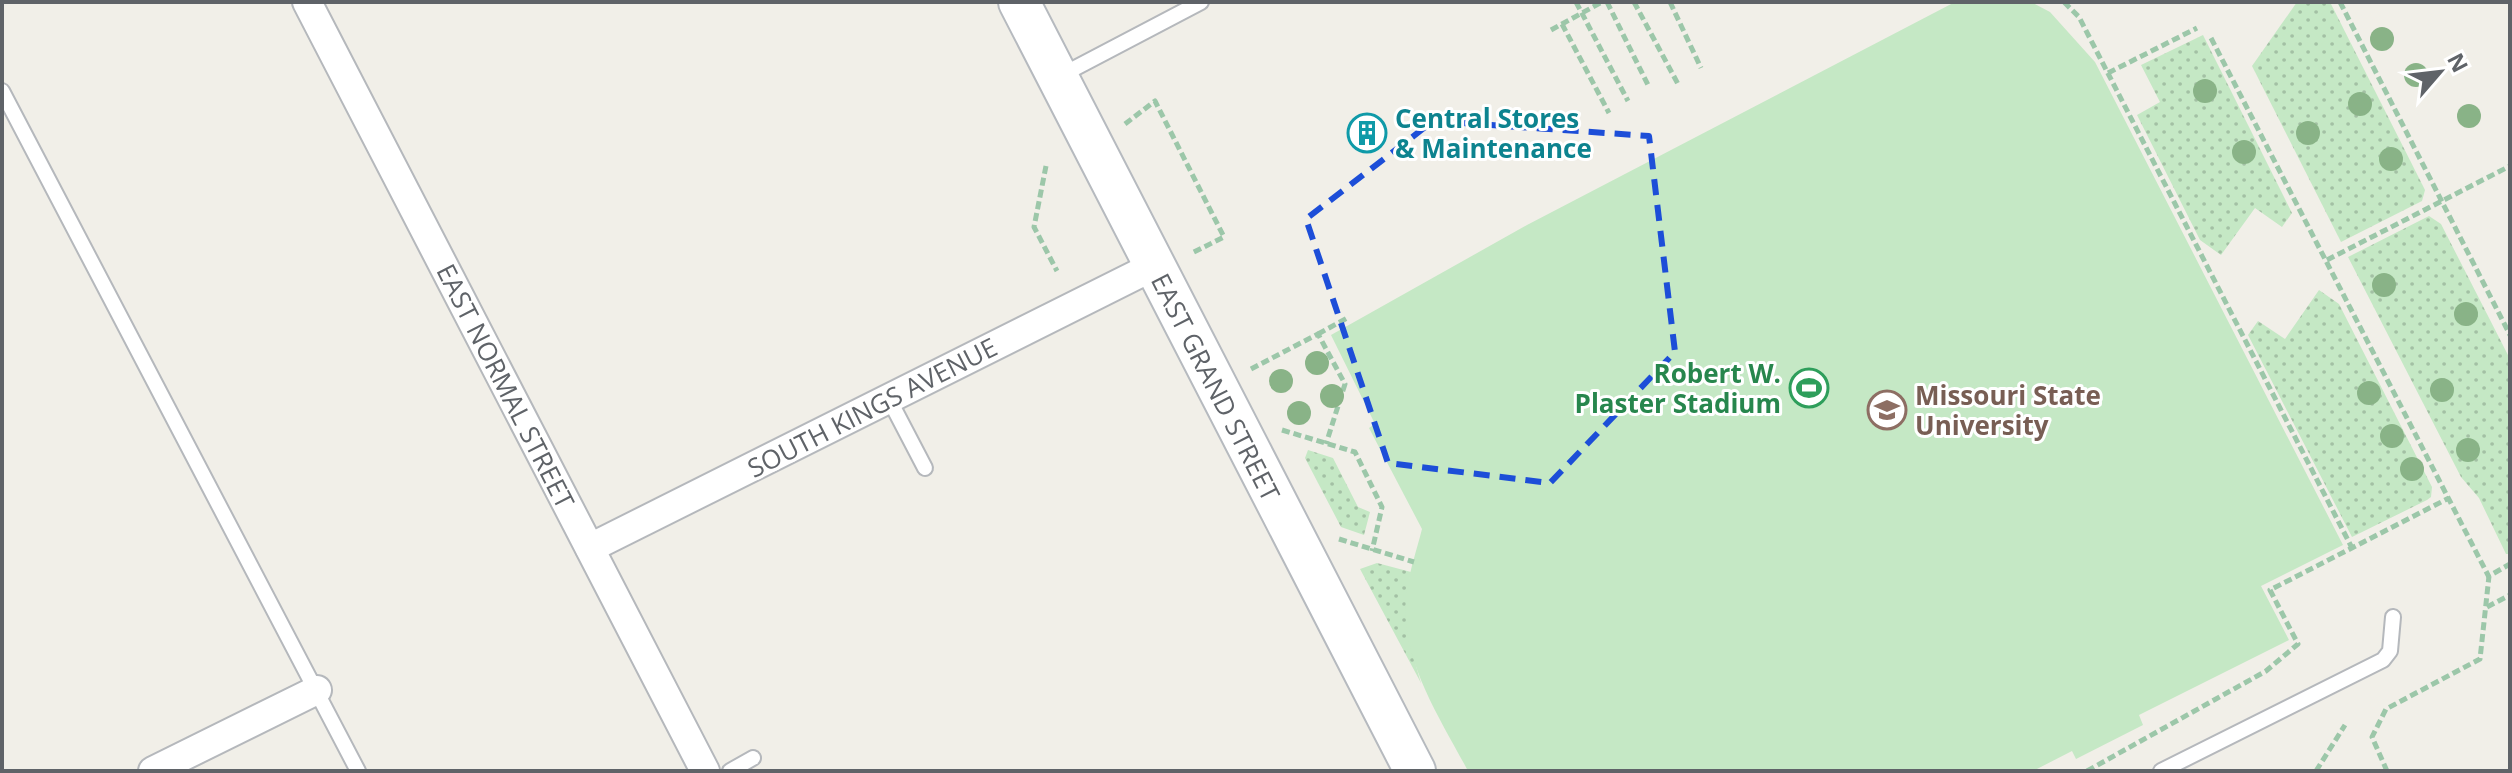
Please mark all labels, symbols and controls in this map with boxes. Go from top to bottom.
north arrow [2400,32,2480,112]
text: N [2441,47,2476,77]
place label: Central Stores & Maintenance [1395,100,1592,166]
building icon: Central Stores & Maintenance [1346,112,1388,154]
street label: EAST NORMAL STREET [429,258,584,515]
street label: EAST GRAND STREET [1143,267,1289,507]
street label: SOUTH KINGS AVENUE [741,328,1003,486]
place label: Robert W. Plaster Stadium [1575,355,1781,421]
sports icon: Robert W. Plaster Stadium [1788,367,1830,409]
place label: Missouri State University [1915,377,2101,443]
school or university icon: Missouri State University [1866,389,1908,431]

